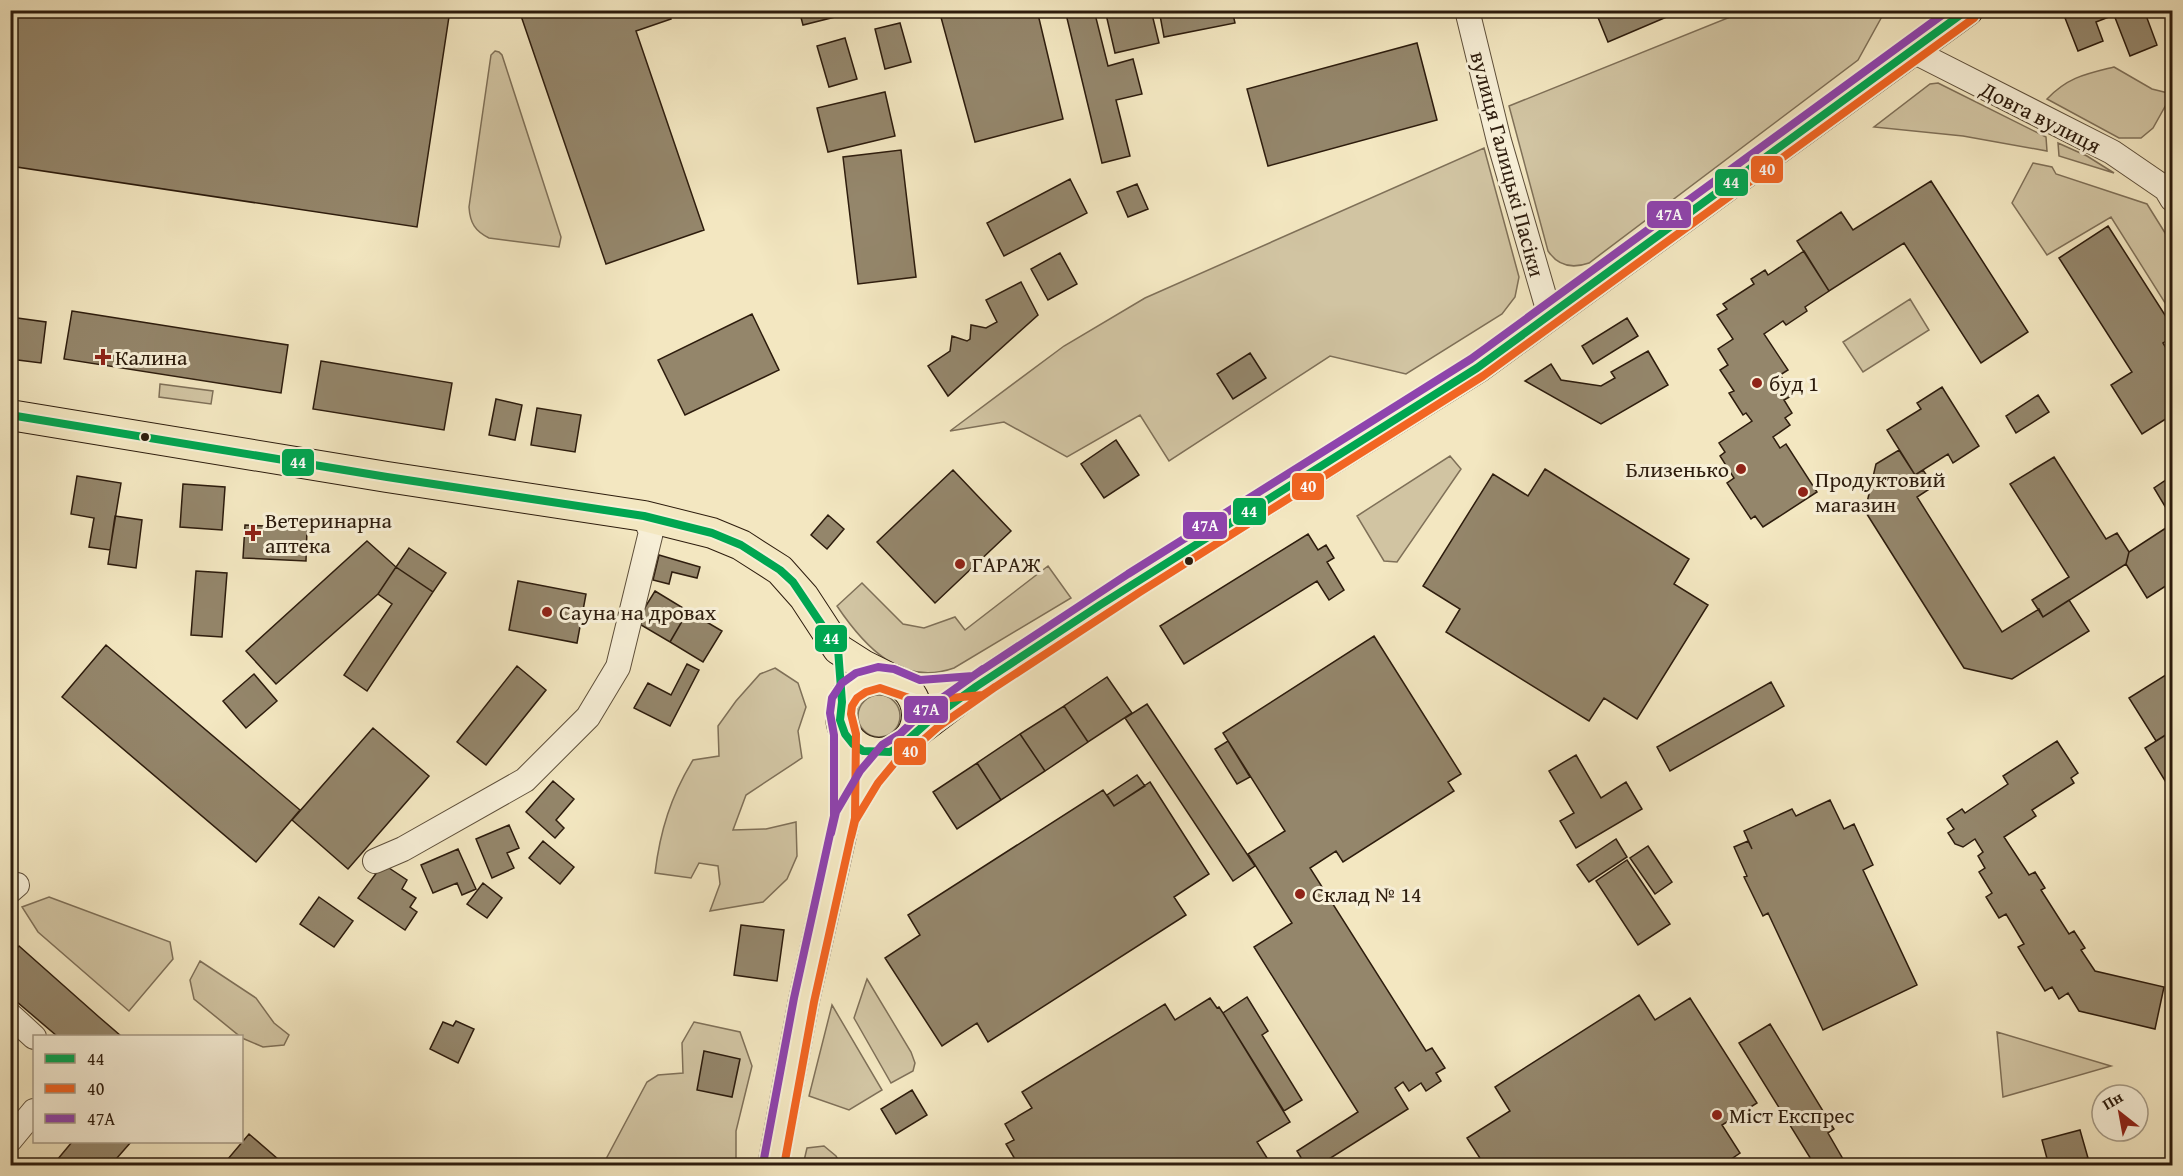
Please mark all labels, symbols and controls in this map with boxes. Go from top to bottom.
street label: вулиця Галицькі Пасіки [1462,48,1554,280]
street label: Довга вулиця [1974,72,2107,161]
line badge: 40 [1750,155,1784,184]
text: 40 [1759,157,1775,181]
line badge: 44 [1714,168,1749,197]
text: 44 [1723,170,1739,194]
line badge: 47А [1646,200,1692,229]
text: 47А [1656,202,1683,226]
place label: Калина [115,341,188,373]
marker: Калина [96,350,110,364]
place label: буд 1 [1769,367,1819,399]
marker: буд 1 [1750,376,1764,390]
unlabelled marker [139,431,151,443]
line badge: 44 [281,448,315,477]
text: 44 [290,450,306,474]
place label: Близенько [1626,453,1729,485]
marker: Близенько [1734,462,1748,476]
place label: Продуктовий магазин [1815,463,1946,520]
line badge: 40 [1291,472,1325,501]
text: 40 [1300,474,1316,498]
marker: Продуктовий магазин [1796,485,1810,499]
line badge: 44 [1232,497,1267,526]
text: 44 [1241,499,1257,523]
place label: Ветеринарна аптека [265,504,393,561]
line badge: 47А [1182,511,1228,540]
text: 47А [1192,513,1219,537]
marker: Ветеринарна аптека [246,526,260,540]
place label: ГАРАЖ [972,548,1041,580]
unlabelled marker [1183,555,1195,567]
marker: ГАРАЖ [953,557,967,571]
place label: Сауна на дровах [559,596,717,628]
marker: Сауна на дровах [540,605,554,619]
line badge: 44 [814,624,848,653]
text: 44 [823,626,839,650]
line badge: 47А [903,695,949,724]
text: 47А [913,697,940,721]
line badge: 40 [893,737,927,766]
text: 40 [902,739,918,763]
place label: Склад № 14 [1312,878,1422,910]
marker: Склад № 14 [1293,887,1307,901]
legend [33,1035,243,1143]
text: 44 [87,1045,104,1072]
text: 40 [87,1075,105,1102]
north arrow [2090,1083,2150,1143]
text: Пн [2097,1084,2127,1116]
place label: Міст Експрес [1729,1099,1855,1131]
text: 47А [87,1105,115,1132]
marker: Міст Експрес [1710,1108,1724,1122]

